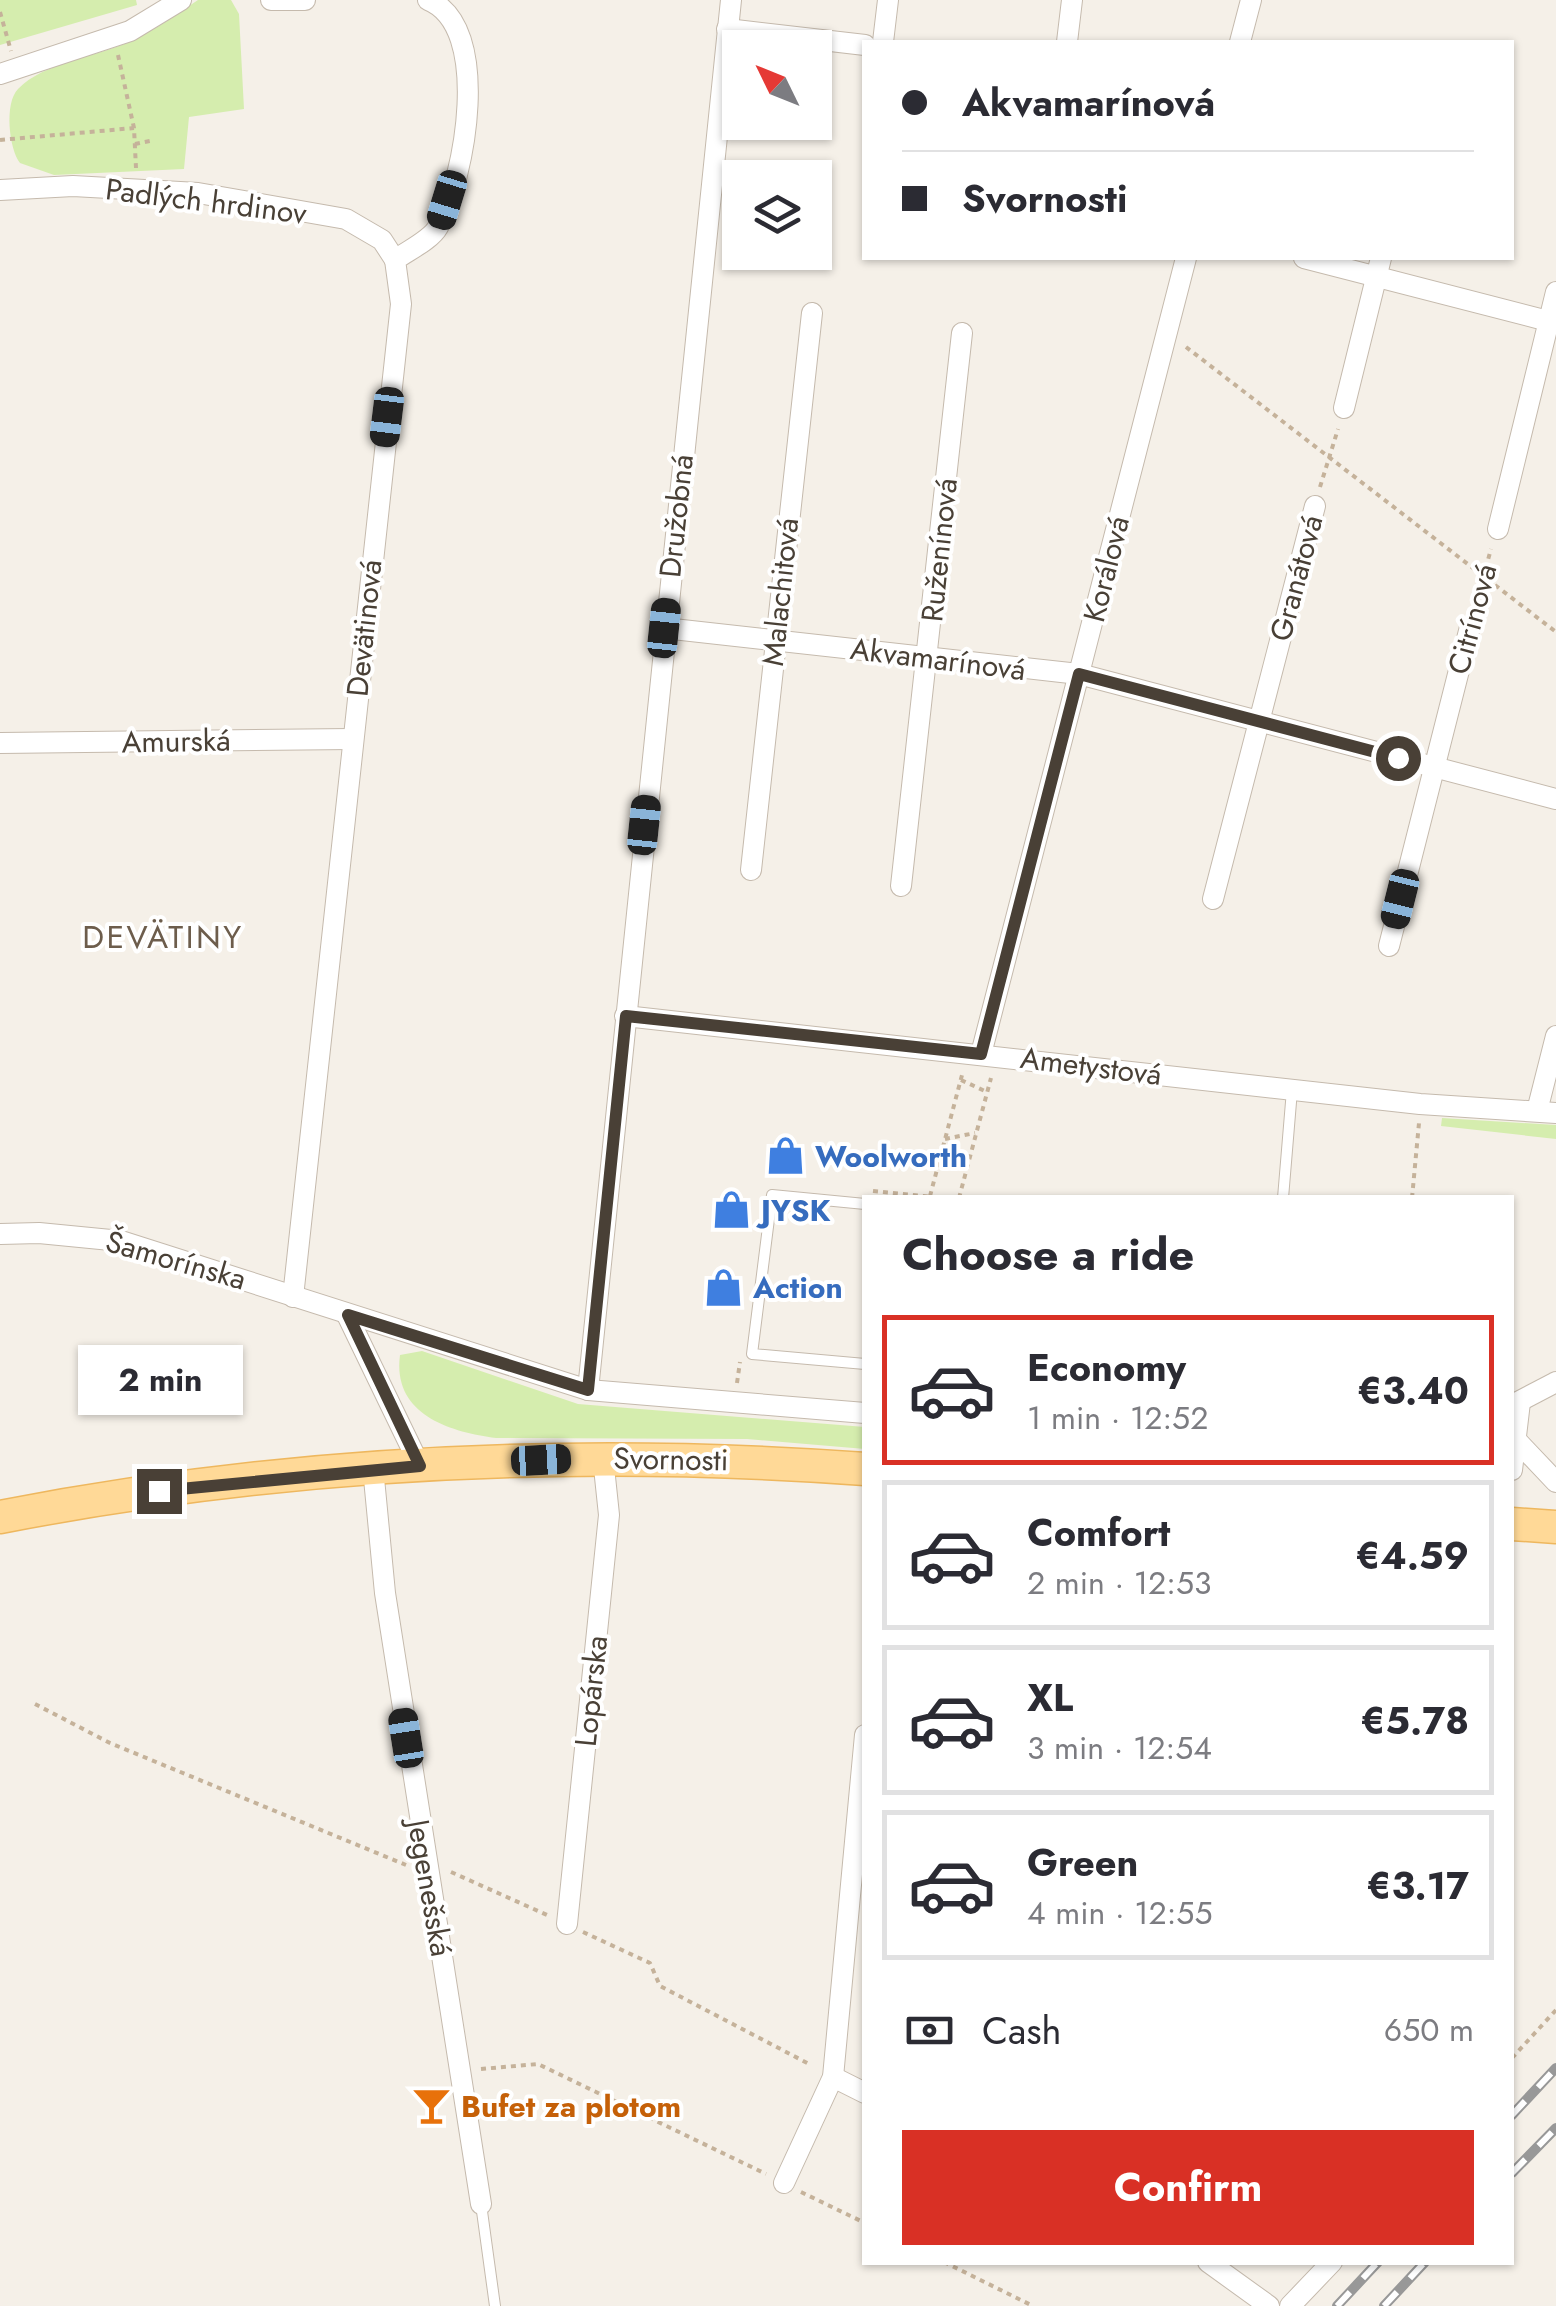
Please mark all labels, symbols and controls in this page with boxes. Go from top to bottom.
north arrow [722,30,832,140]
map controls [722,30,832,270]
text: Akvamarínová [962,75,1215,130]
button: layers [722,160,832,270]
street label: Padlých hrdinov [103,167,310,235]
car [424,167,470,233]
text: Svornosti [962,171,1127,226]
car [368,385,406,449]
street label: Družobná [648,452,704,580]
street label: Ruženínová [910,476,968,624]
street label: Granátová [1259,510,1333,646]
street label: Korálová [1072,511,1140,627]
street label: Malachitová [751,516,809,668]
street label: Devätinová [335,557,393,699]
street label: Citrínová [1437,559,1507,679]
car [646,597,682,659]
street label: Akvamarínová [848,627,1028,691]
street label: Amurská [121,719,231,763]
route start [1376,736,1421,781]
car [626,794,662,856]
car [1378,866,1422,932]
district label: DEVÄTINY [82,914,244,960]
street label: Ametystová [1018,1036,1164,1096]
shop icon: Woolworth [764,1135,806,1177]
place label: Woolworth [815,1135,967,1178]
shop icon: JYSK [710,1189,752,1231]
place label: JYSK [756,1189,830,1232]
street label: Šamorínska [101,1219,251,1301]
text: Choose a ride [902,1222,1194,1287]
shop icon: Action [702,1266,744,1308]
place label: Action [752,1266,843,1309]
text: Economy [1027,1340,1186,1395]
icon: car [907,1345,997,1435]
callout: 2 min [76,1346,242,1416]
text: 2 min [118,1357,203,1403]
text: €3.40 [1357,1363,1469,1418]
text: 1 min · 12:52 [1027,1395,1208,1441]
street label: Svornosti [613,1436,729,1482]
car [510,1443,572,1477]
route end [137,1469,182,1514]
text: Comfort [1027,1505,1170,1560]
icon: car [907,1510,997,1600]
text: €4.59 [1355,1528,1469,1583]
text: 2 min · 12:53 [1027,1560,1211,1606]
street label: Lopárska [564,1633,618,1749]
text: XL [1027,1670,1073,1725]
icon: car [907,1675,997,1765]
text: €5.78 [1361,1693,1469,1748]
car [386,1706,426,1770]
text: 3 min · 12:54 [1027,1725,1212,1771]
street label: Jegenešská [396,1812,463,1960]
text: Green [1027,1835,1138,1890]
icon: car [907,1840,997,1930]
text: €3.17 [1367,1858,1469,1913]
text: 4 min · 12:55 [1027,1890,1212,1936]
icon: cash [902,2003,957,2058]
text: Cash [982,2003,1062,2058]
text: 650 m [1384,2007,1474,2053]
bar icon: Bufet za plotom [410,2085,452,2127]
place label: Bufet za plotom [461,2085,681,2128]
button: Confirm [902,2130,1474,2245]

